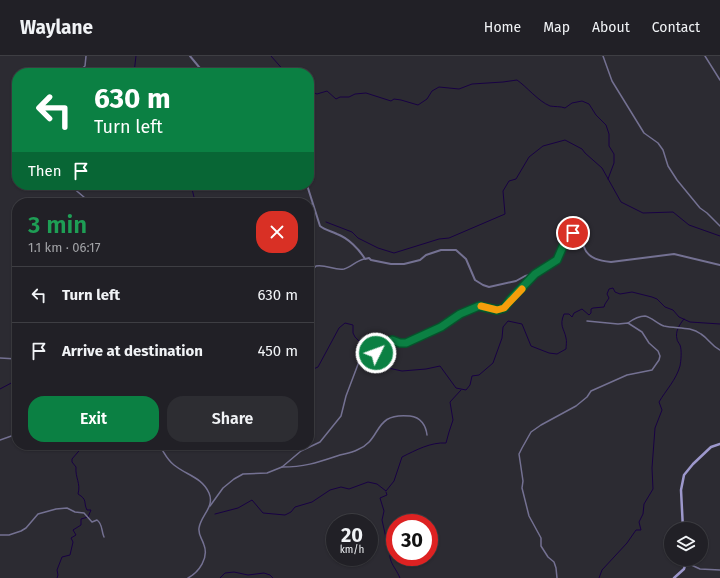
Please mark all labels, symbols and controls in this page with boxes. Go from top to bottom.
text: Waylane [20,16,93,39]
text: Home [484,19,521,36]
text: Map [543,19,570,36]
text: About [592,19,630,36]
text: Contact [652,19,700,36]
text: 630 m [94,82,171,115]
icon: left [28,84,80,136]
text: Turn left [94,116,163,138]
icon: arrive [70,160,92,182]
text: Then [28,162,62,180]
text: 3 min [28,211,87,239]
button: close [256,211,298,253]
pin [556,216,590,250]
icon: arrive [562,222,584,244]
text: 1.1 km · 06:17 [28,240,101,255]
icon: left [28,284,50,306]
text: Turn left [62,286,120,304]
text: 630 m [257,286,298,304]
position arrow [355,332,397,374]
icon: arrive [28,340,50,362]
text: Arrive at destination [62,342,203,360]
text: 450 m [257,342,298,360]
button: Exit [28,396,159,442]
button: Share [167,396,298,442]
speed limit sign: 30 [386,514,438,566]
map controls [664,522,708,566]
button: layers [664,522,708,566]
text: 20 [341,523,363,547]
text: km/h [340,544,364,556]

